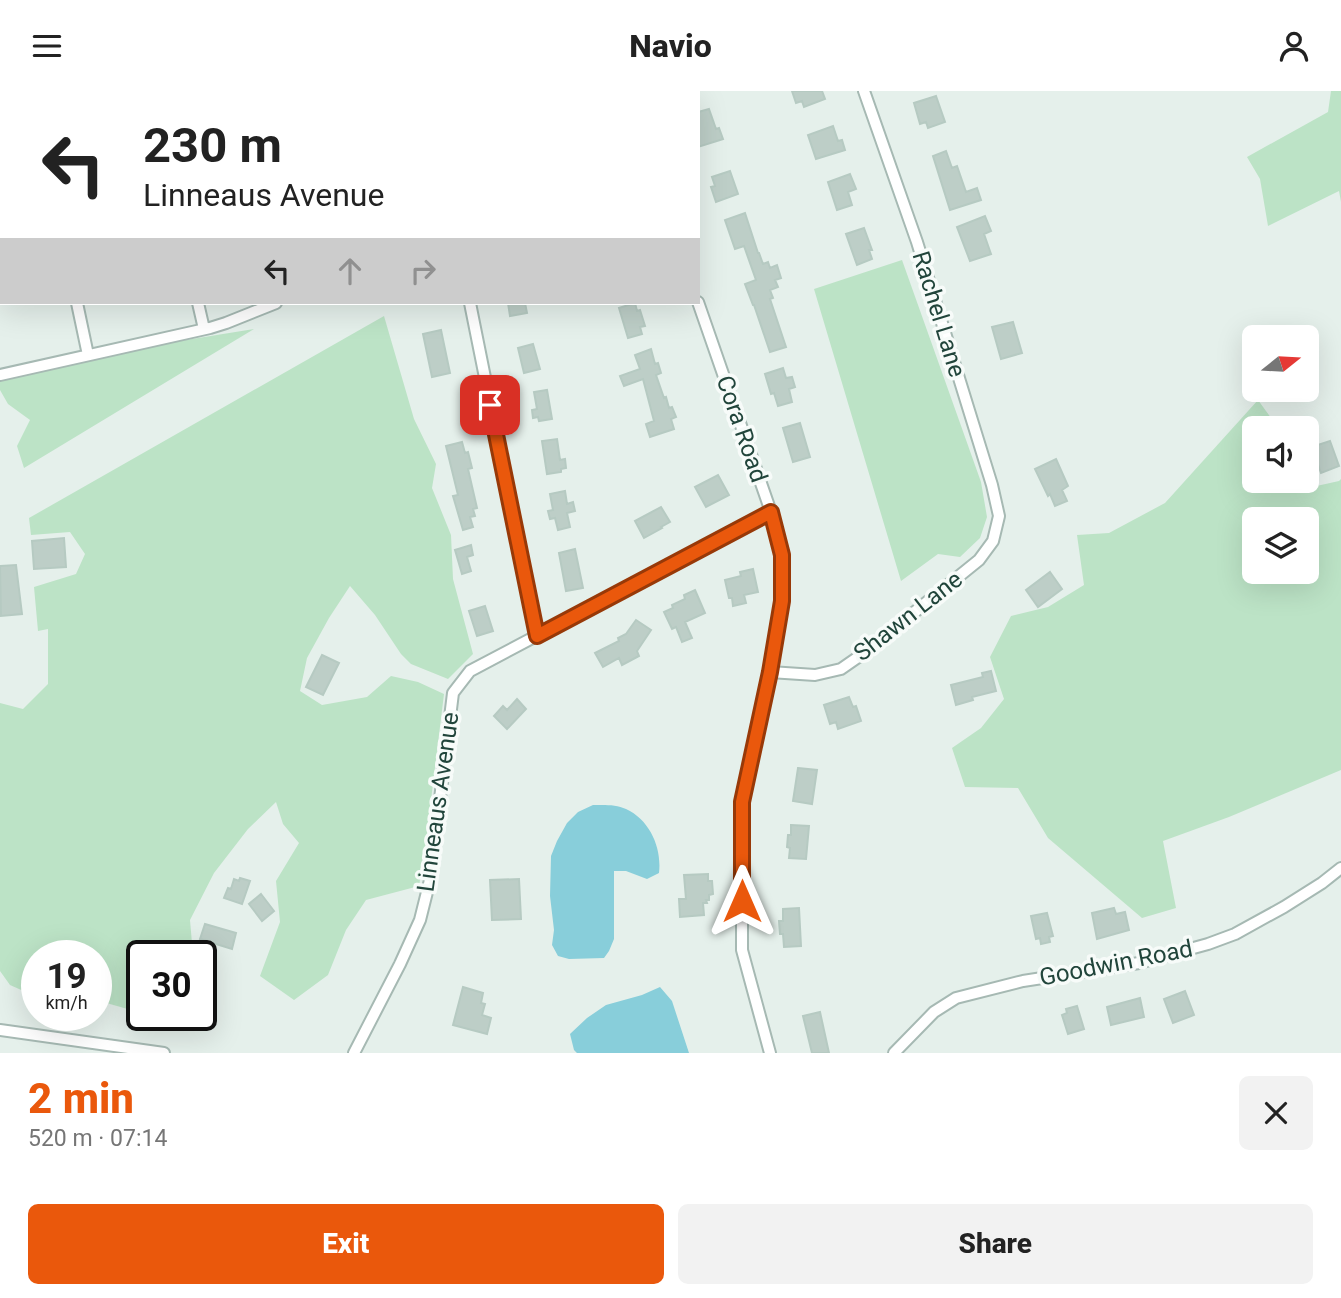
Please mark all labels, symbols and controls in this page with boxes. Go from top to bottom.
icon: menu [28,27,66,65]
text: Navio [629,27,712,65]
icon: person [1275,27,1313,65]
text: 230 m [143,117,282,174]
icon: left [28,119,119,210]
text: Linneaus Avenue [143,176,384,214]
street label: Rachel Lane [907,248,971,380]
icon: left [258,252,296,290]
icon: ahead [331,252,369,290]
icon: right [404,252,442,290]
north arrow [1242,325,1320,403]
map controls [1242,325,1319,584]
street label: Cora Road [711,372,773,486]
pin [460,375,520,435]
icon: arrive [471,386,509,424]
button: sound [1242,416,1319,493]
button: layers [1242,507,1319,584]
street label: Shawn Lane [848,565,968,667]
street label: Linneaus Avenue [412,710,464,894]
position arrow [705,864,779,938]
street label: Goodwin Road [1037,934,1195,992]
speed limit sign: 30 [126,940,217,1031]
text: 19 [46,956,87,997]
text: km/h [45,992,88,1013]
text: 2 min [28,1074,134,1123]
button: close [1239,1076,1313,1150]
text: 520 m · 07:14 [28,1125,167,1152]
button: Exit [28,1204,664,1284]
button: Share [678,1204,1313,1284]

